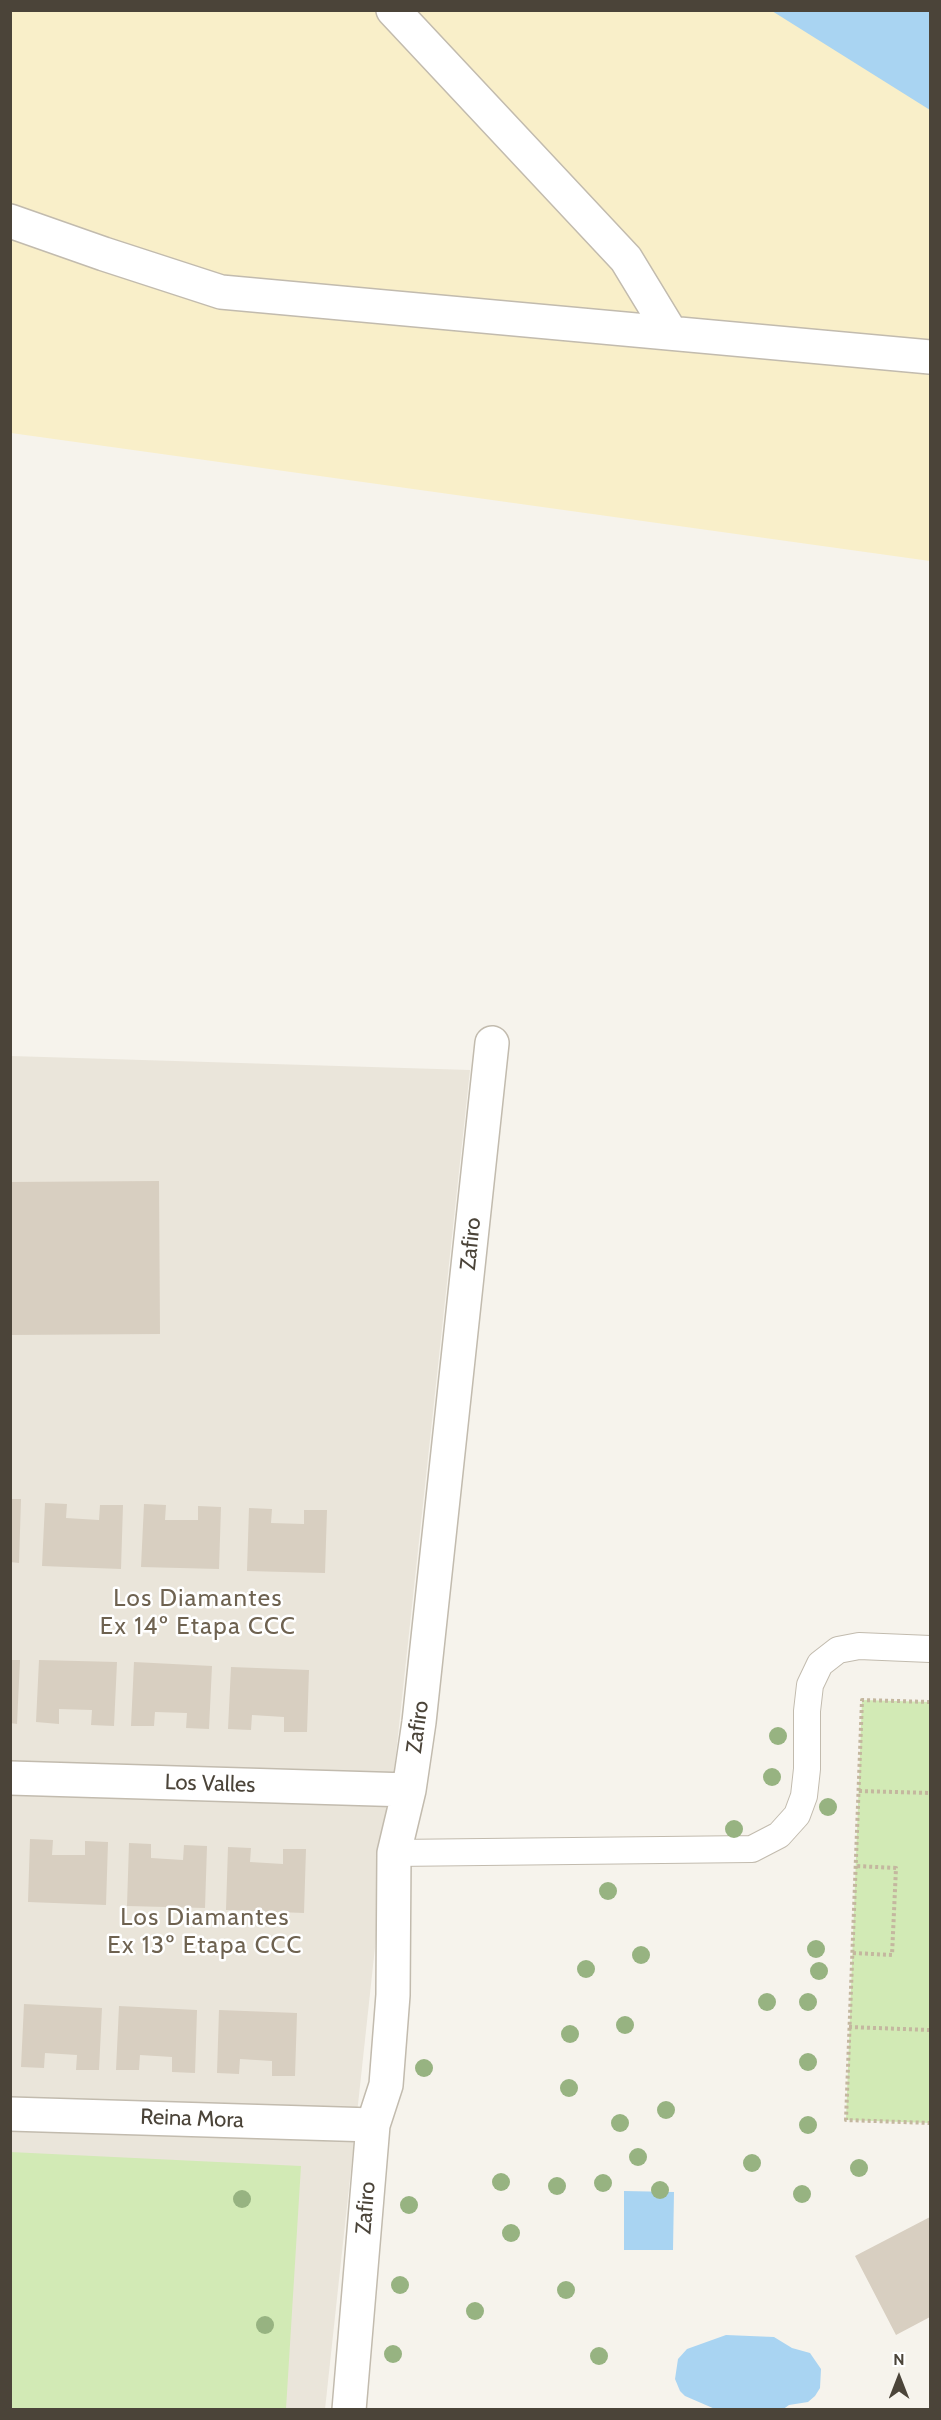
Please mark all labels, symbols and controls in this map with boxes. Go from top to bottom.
street label: Zafiro [455,1216,487,1272]
district label: Los Diamantes Ex 14º Etapa CCC [112,1585,284,1641]
street label: Zafiro [401,1699,435,1755]
street label: Los Valles [164,1769,256,1799]
district label: Los Diamantes Ex 13º Etapa CCC [119,1904,291,1960]
street label: Reina Mora [140,2104,244,2134]
street label: Zafiro [351,2180,381,2236]
north arrow [869,2348,929,2408]
text: N [893,2350,905,2369]

